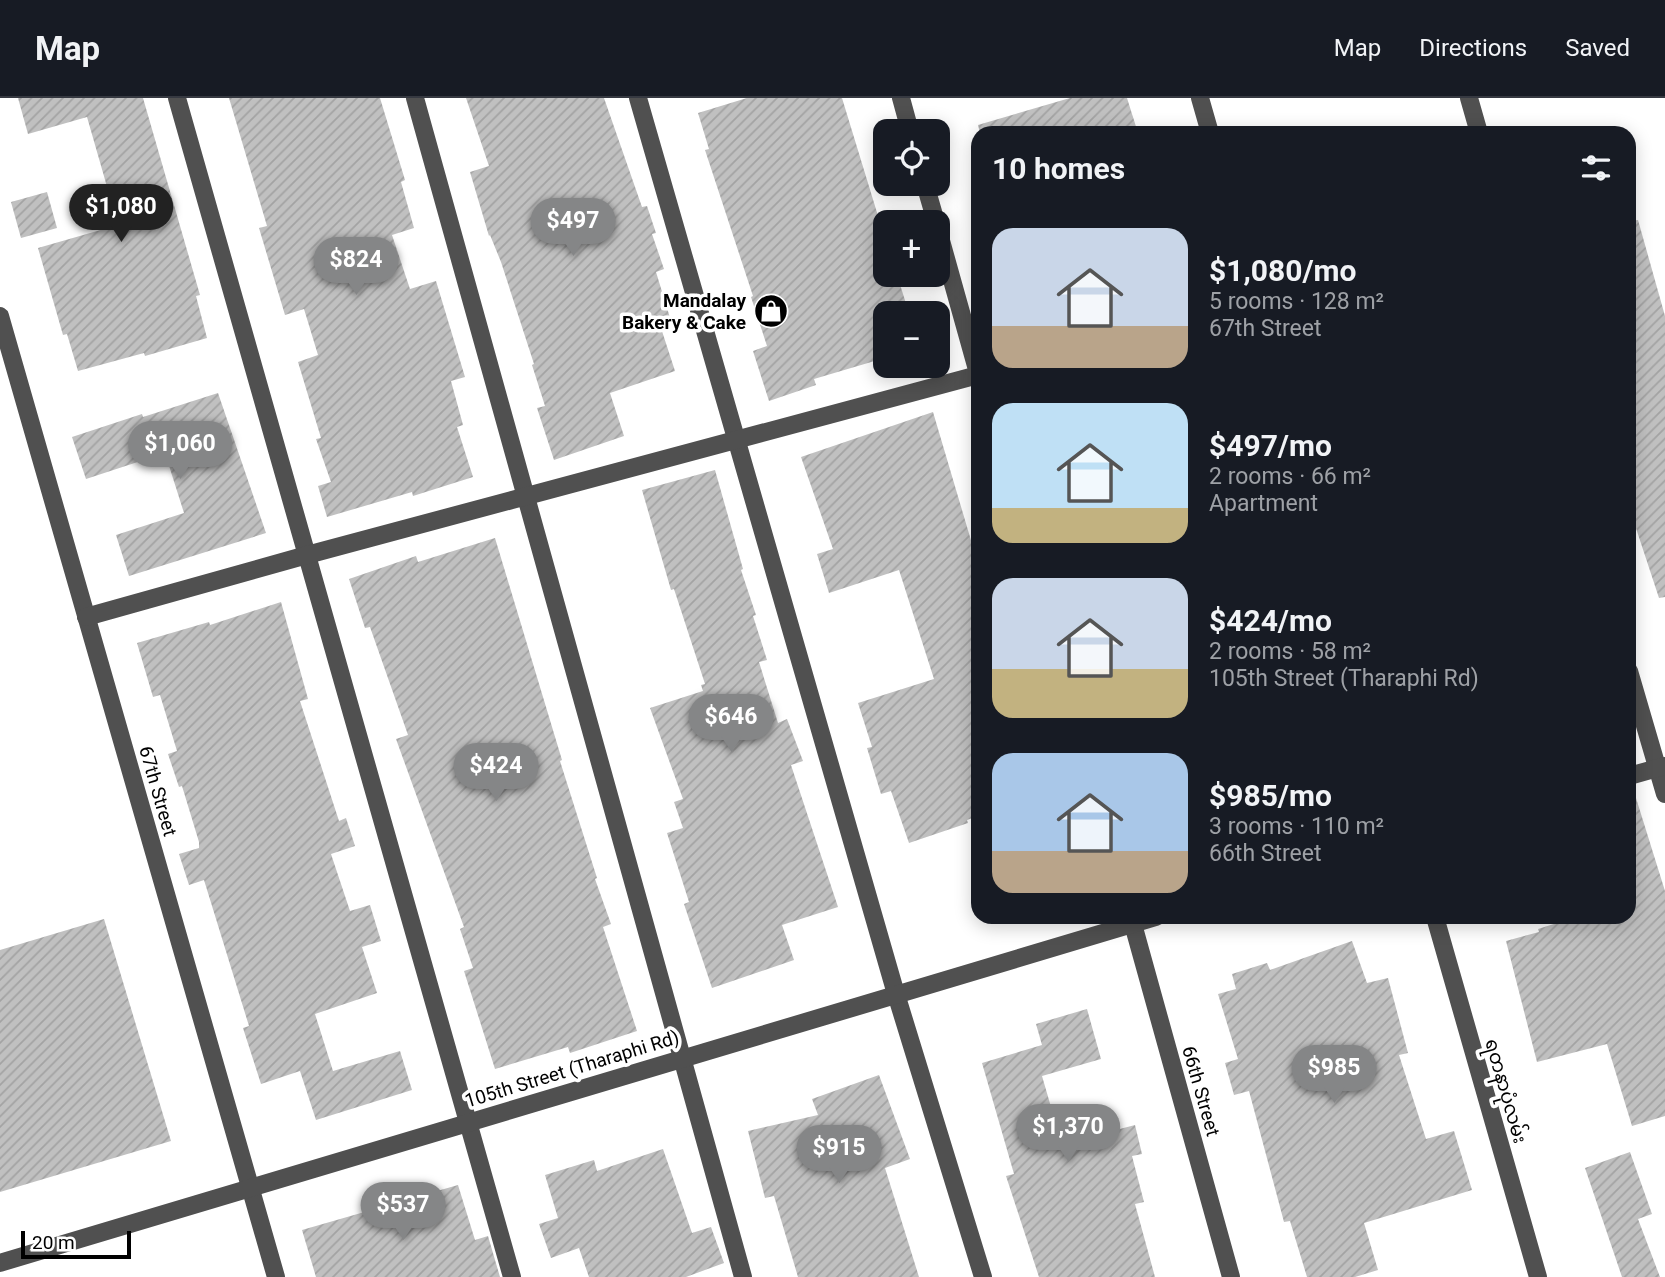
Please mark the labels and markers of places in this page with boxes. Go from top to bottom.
pin: $1,080 [64,184,178,244]
pin: $497 [532,198,614,258]
pin: $824 [315,238,397,297]
place label: Mandalay Bakery & Cake [622,289,746,334]
shop icon: Mandalay Bakery & Cake [752,292,790,330]
pin: $1,060 [123,422,237,481]
pin: $646 [690,694,772,754]
pin: $424 [455,744,537,803]
pin: $985 [1293,1046,1375,1105]
pin: $1,370 [1011,1104,1125,1164]
pin: $915 [798,1126,880,1185]
pin: $537 [362,1182,444,1242]

